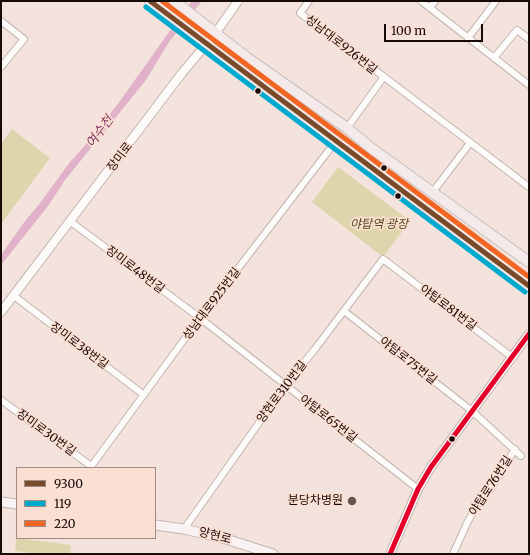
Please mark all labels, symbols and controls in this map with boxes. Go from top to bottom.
street label: 성남대로926번길 [302,12,380,78]
scale bar [386,16,485,42]
text: 100 m [391,23,426,38]
unlabelled marker [253,86,263,96]
water label: 여수천 [83,113,117,151]
street label: 장미로 [104,139,136,175]
unlabelled marker [379,163,389,173]
unlabelled marker [393,191,403,201]
park label: 야탑역 광장 [350,218,408,232]
street label: 장미로48번길 [103,243,167,297]
street label: 성남대로925번길 [180,265,244,343]
street label: 야탑로81번길 [417,282,479,334]
street label: 장미로38번길 [47,319,111,373]
street label: 야탑로75번길 [377,334,439,388]
street label: 양현로310번길 [254,358,310,426]
street label: 야탑로65번길 [296,392,360,446]
street label: 장미로30번길 [14,407,78,459]
unlabelled marker [447,434,457,444]
street label: 야탑로76번길 [466,453,516,519]
legend [16,467,156,539]
text: 9300 [54,476,83,491]
place label: 분당차병원 [288,494,343,508]
marker: 분당차병원 [346,495,358,507]
text: 119 [54,496,71,511]
text: 220 [54,516,76,531]
street label: 양현로 [197,525,233,547]

